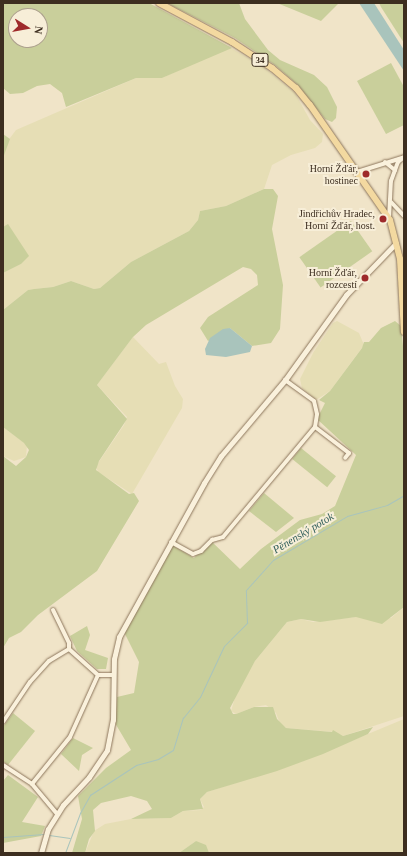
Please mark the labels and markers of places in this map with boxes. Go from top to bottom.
place label: Horní Žďár, hostinec [310,162,358,186]
marker: Horní Žďár, hostinec [361,169,371,179]
place label: Jindřichův Hradec, Horní Žďár, host. [299,207,375,230]
marker: Jindřichův Hradec, Horní Žďár, host. [378,214,388,224]
place label: Horní Žďár, rozcestí [309,266,357,290]
marker: Horní Žďár, rozcestí [360,273,370,283]

